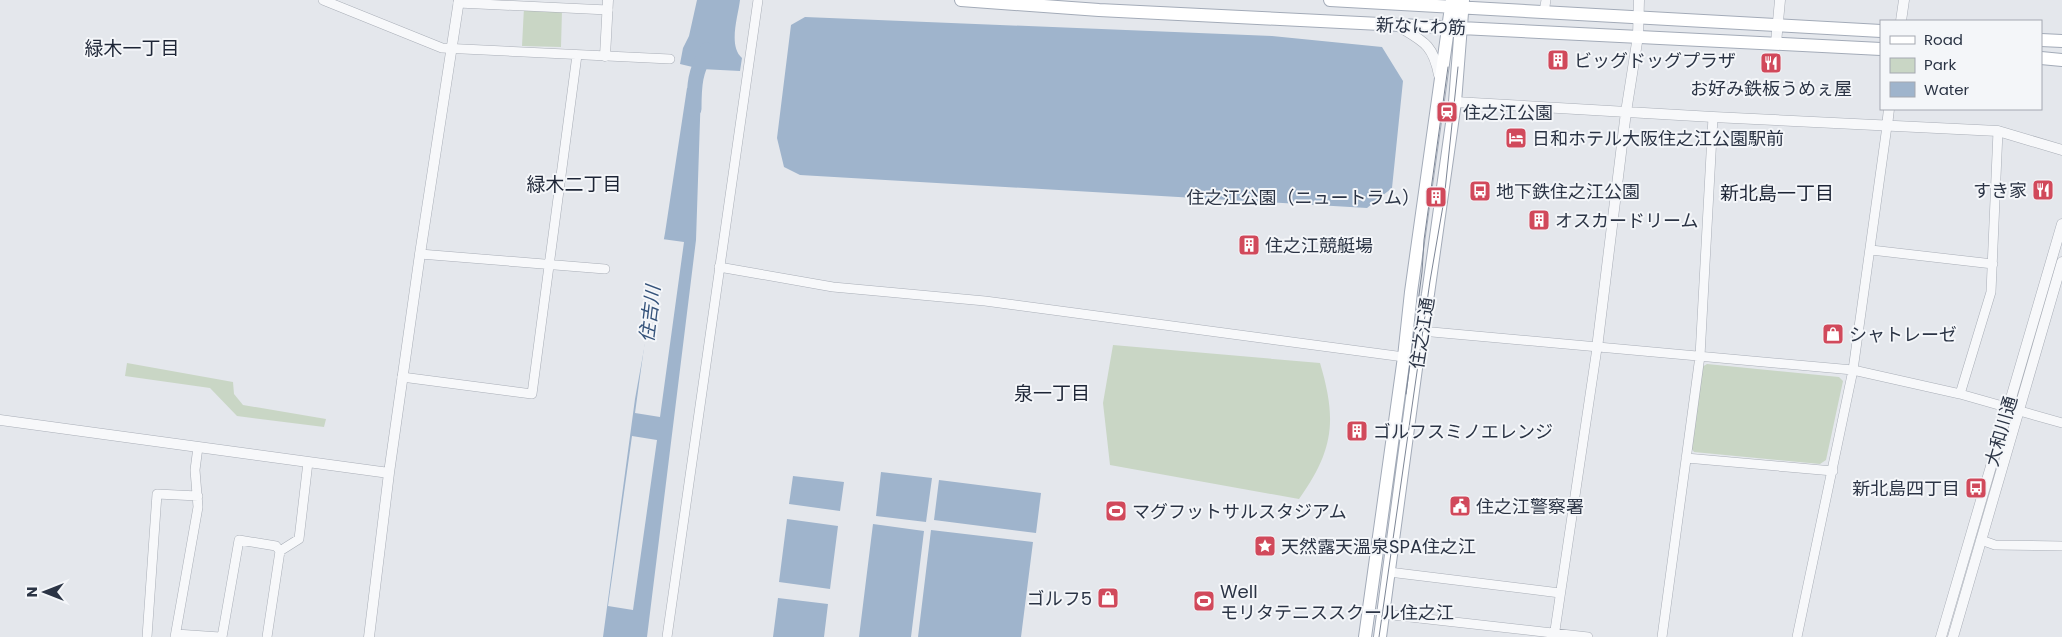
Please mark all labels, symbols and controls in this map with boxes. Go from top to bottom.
street label: 新なにわ筋 [1376,12,1466,40]
legend [1880,20,2042,110]
text: Road [1924,29,1963,50]
district label: 緑木一丁目 [84,35,180,62]
building icon: ビッグドッグプラザ [1546,48,1570,72]
place label: ビッグドッグプラザ [1574,48,1736,73]
restaurant icon: お好み鉄板うめぇ屋 [1759,51,1783,75]
text: Park [1924,54,1956,75]
place label: お好み鉄板うめぇ屋 [1690,76,1852,101]
text: Water [1924,79,1970,100]
station icon: 住之江公園 [1435,100,1459,124]
place label: 住之江公園 [1463,100,1553,125]
hotel icon: 日和ホテル大阪住之江公園駅前 [1504,126,1528,150]
place label: 日和ホテル大阪住之江公園駅前 [1532,126,1784,151]
district label: 緑木二丁目 [526,171,622,198]
place label: すき家 [1973,178,2027,203]
restaurant icon: すき家 [2031,178,2055,202]
bus stop icon: 地下鉄住之江公園 [1468,179,1492,203]
place label: 地下鉄住之江公園 [1496,179,1640,204]
district label: 新北島一丁目 [1720,180,1834,207]
place label: 住之江公園（ニュートラム） [1187,185,1420,210]
building icon: 住之江公園（ニュートラム） [1424,185,1448,209]
building icon: オスカードリーム [1527,208,1551,232]
place label: オスカードリーム [1555,208,1698,233]
building icon: 住之江競艇場 [1237,233,1261,257]
place label: 住之江競艇場 [1265,233,1373,258]
water label: 住吉川 [633,282,667,344]
street label: 住之江通 [1404,295,1440,371]
shop icon: シャトレーゼ [1821,322,1845,346]
place label: シャトレーゼ [1849,322,1957,347]
district label: 泉一丁目 [1014,380,1090,407]
street label: 大和川通 [1979,393,2023,469]
building icon: ゴルフスミノエレンジ [1345,419,1369,443]
place label: ゴルフスミノエレンジ [1373,419,1553,444]
place label: 新北島四丁目 [1852,476,1960,501]
bus stop icon: 新北島四丁目 [1964,476,1988,500]
public building icon: 住之江警察署 [1448,494,1472,518]
place label: 住之江警察署 [1476,494,1584,519]
sports icon: マグフットサルスタジアム [1104,499,1128,523]
place label: マグフットサルスタジアム [1132,499,1347,524]
place icon: 天然露天溫泉SPA住之江 [1253,534,1277,558]
place label: 天然露天溫泉SPA住之江 [1281,534,1476,559]
north arrow [20,567,70,617]
place label: Well モリタテニススクール住之江 [1220,579,1454,625]
place label: ゴルフ5 [1027,586,1092,611]
shop icon: ゴルフ5 [1096,586,1120,610]
text: N [22,587,42,597]
sports icon: Well モリタテニススクール住之江 [1192,589,1216,613]

